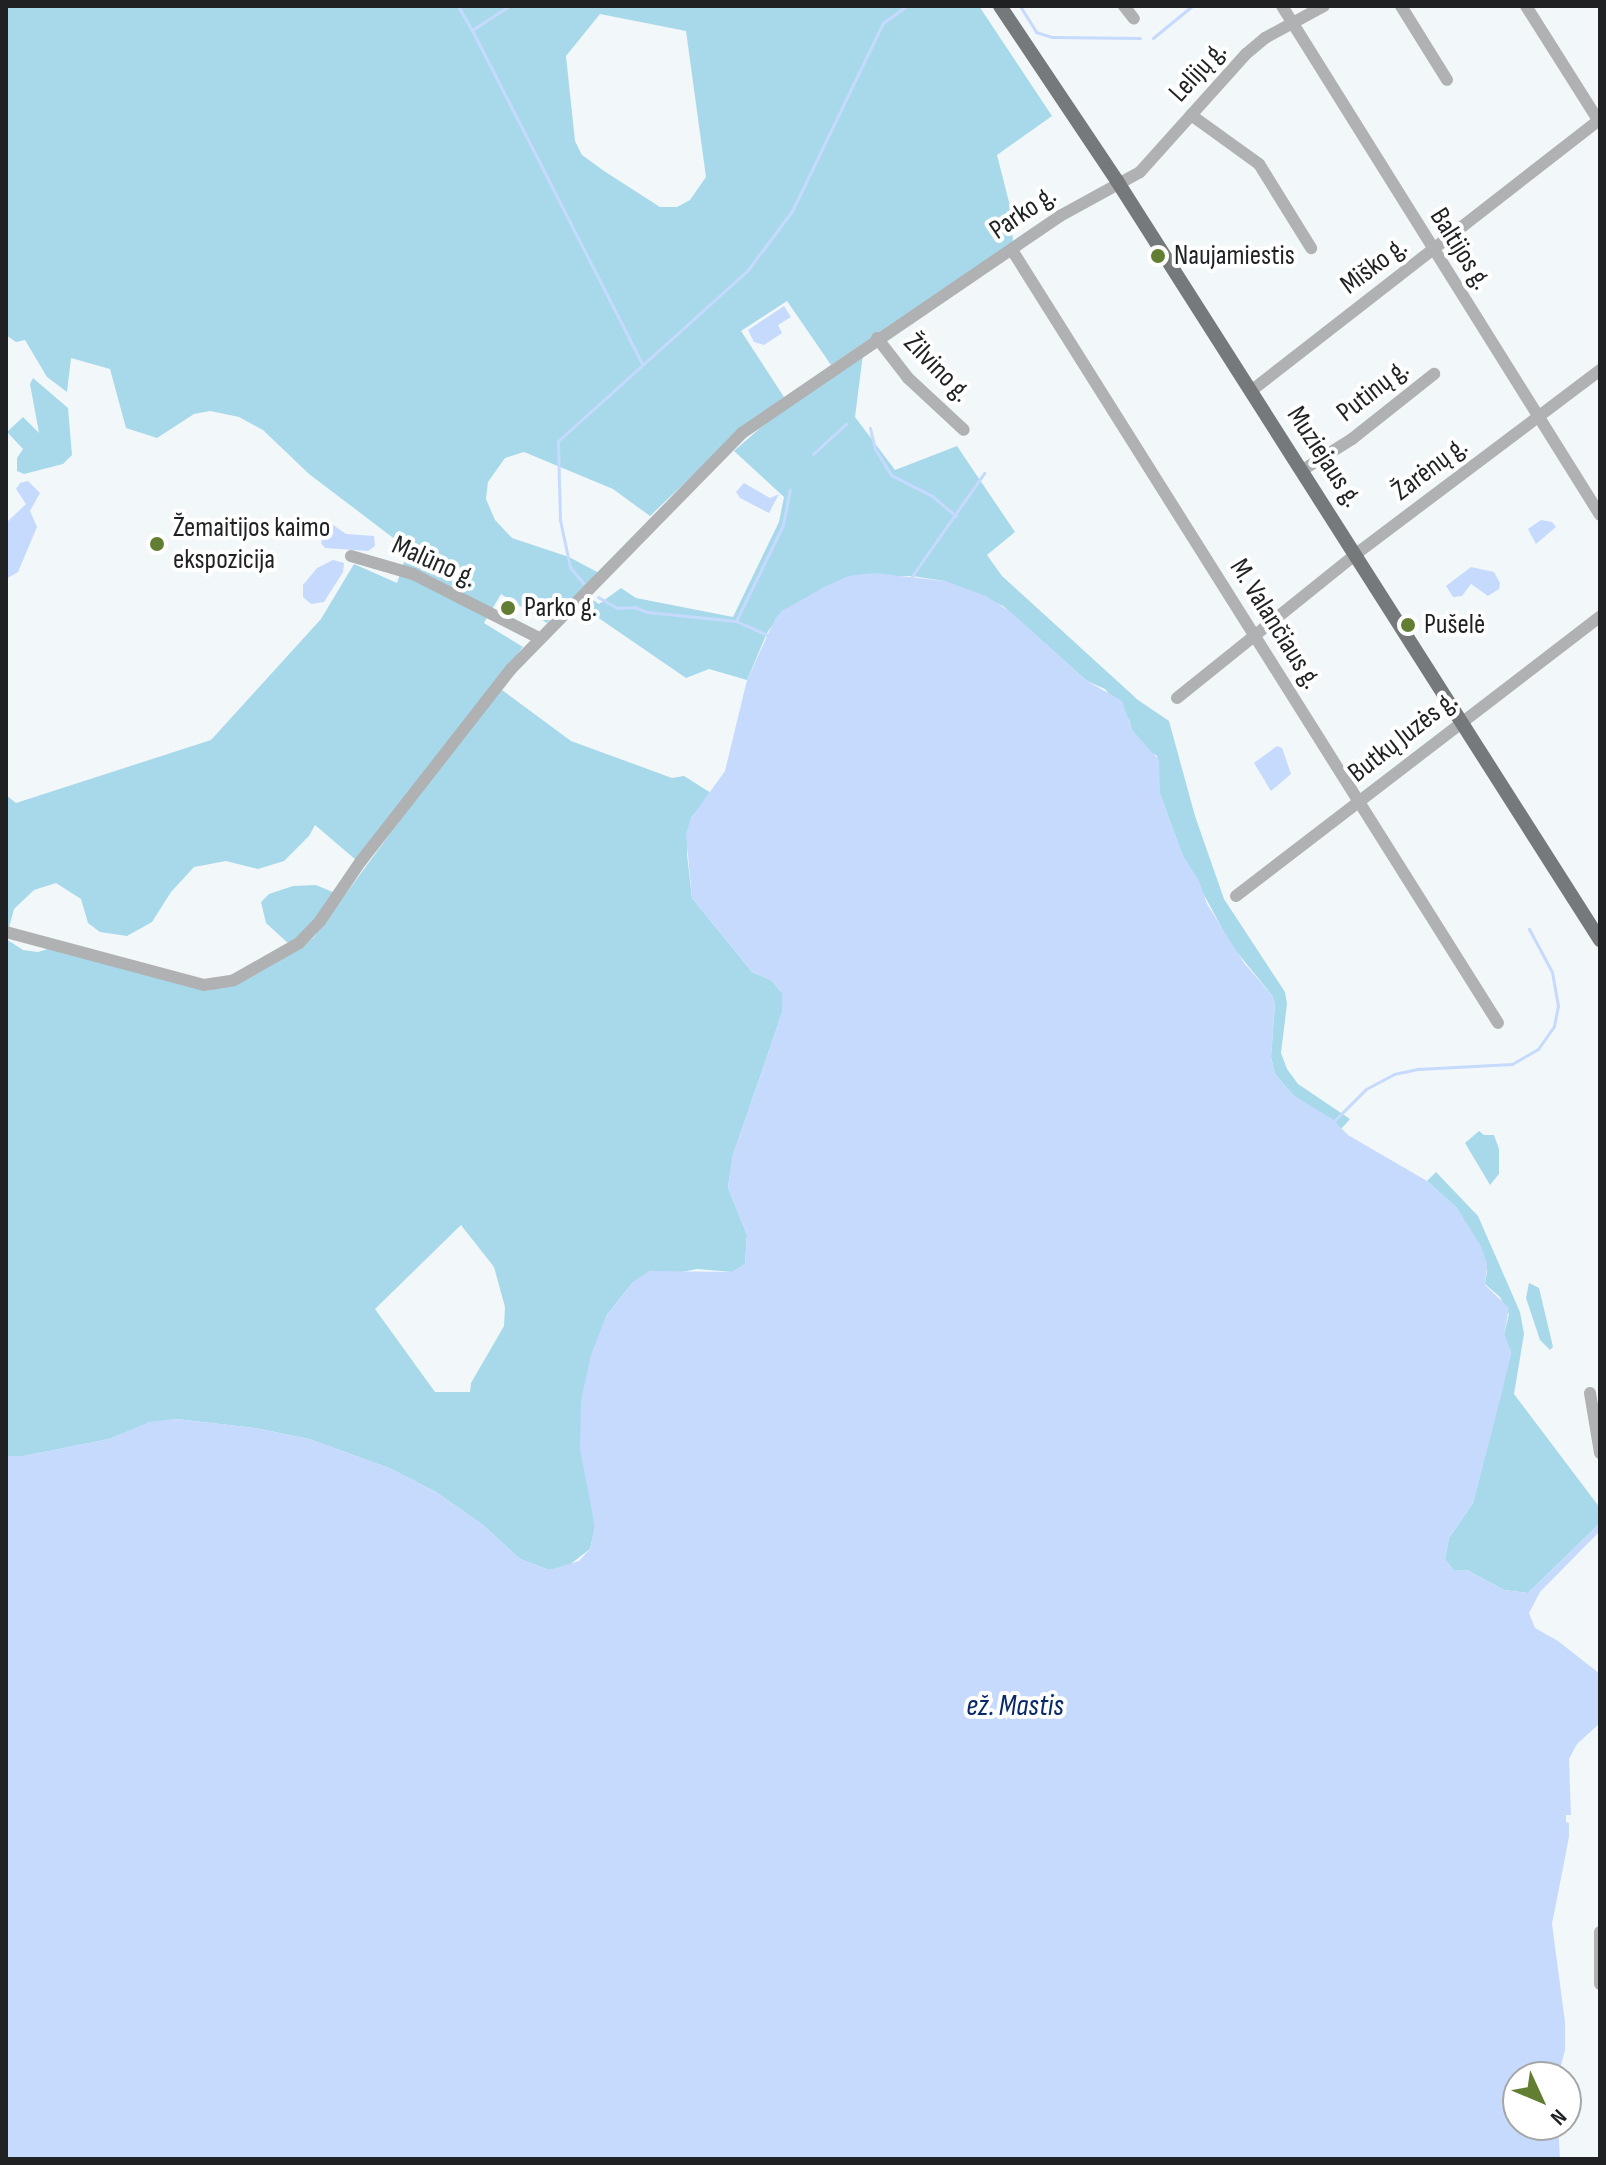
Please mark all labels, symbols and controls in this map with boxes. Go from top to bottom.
street label: Lelijų g. [1162,35,1234,109]
street label: Parko g. [983,179,1063,247]
street label: Baltijos g. [1422,202,1498,296]
street label: Miško g. [1334,230,1414,302]
place label: Naujamiestis [1174,239,1295,273]
marker: Naujamiestis [1149,247,1167,265]
street label: Žilvino g. [896,327,978,409]
street label: Putinų g. [1330,353,1416,429]
street label: Muziejaus g. [1279,400,1369,514]
street label: Žarėnų g. [1386,430,1474,508]
place label: Žemaitijos kaimo ekspozicija [173,511,330,577]
street label: Malūno g. [387,529,481,595]
marker: Žemaitijos kaimo ekspozicija [148,535,166,553]
street label: M. Valančiaus g. [1222,553,1328,695]
place label: Parko g. [524,591,597,625]
marker: Parko g. [499,599,517,617]
place label: Pušelė [1424,608,1485,642]
marker: Pušelė [1399,616,1417,634]
street label: Butkų Juzės g. [1342,684,1464,790]
water label: ež. Mastis [966,1688,1064,1724]
north arrow [1502,2061,1582,2141]
text: N [1544,2103,1572,2130]

